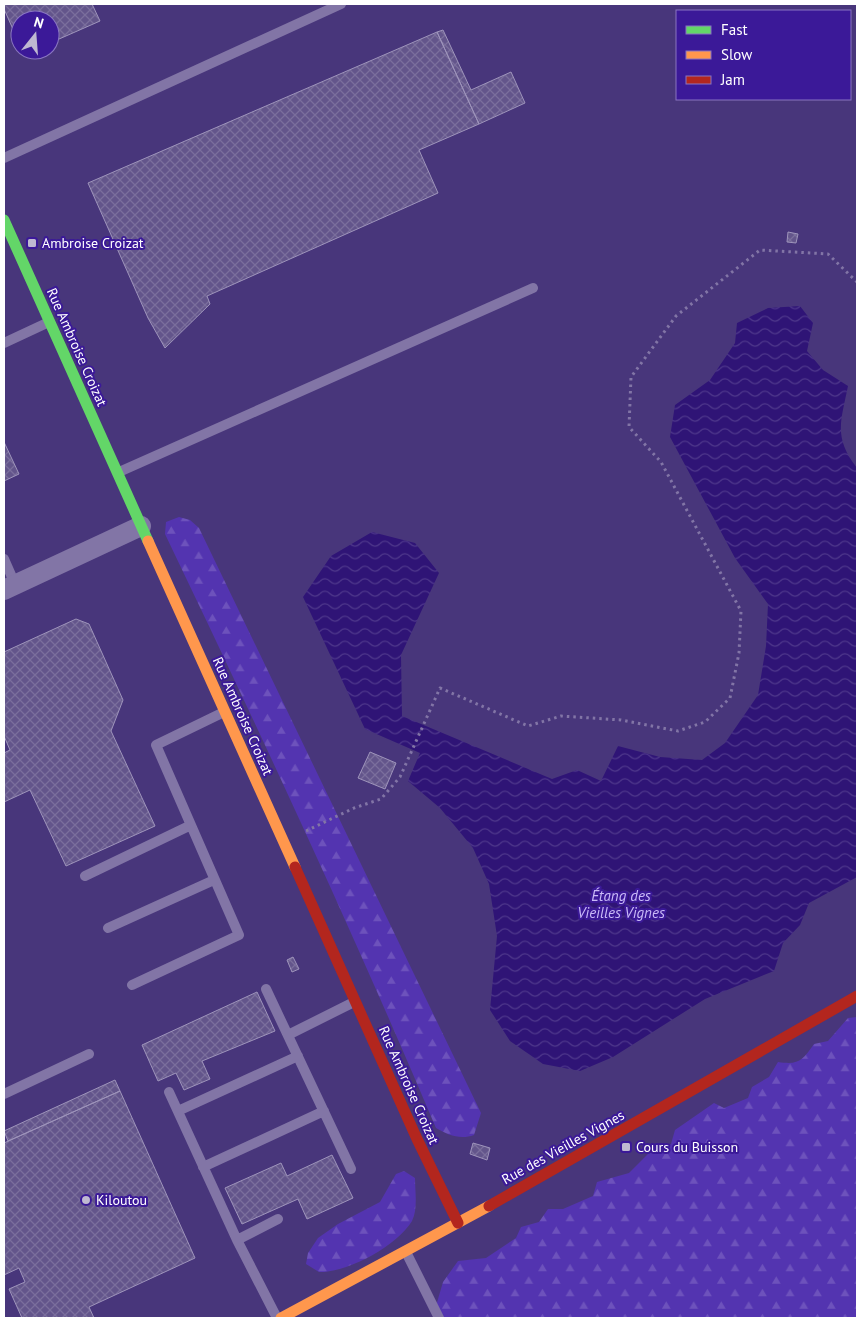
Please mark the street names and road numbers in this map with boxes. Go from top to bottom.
street label: Rue Ambroise Croizat [43,285,111,409]
street label: Rue Ambroise Croizat [209,654,277,778]
street label: Rue Ambroise Croizat [375,1023,443,1147]
street label: Rue des Vieilles Vignes [499,1106,628,1188]

